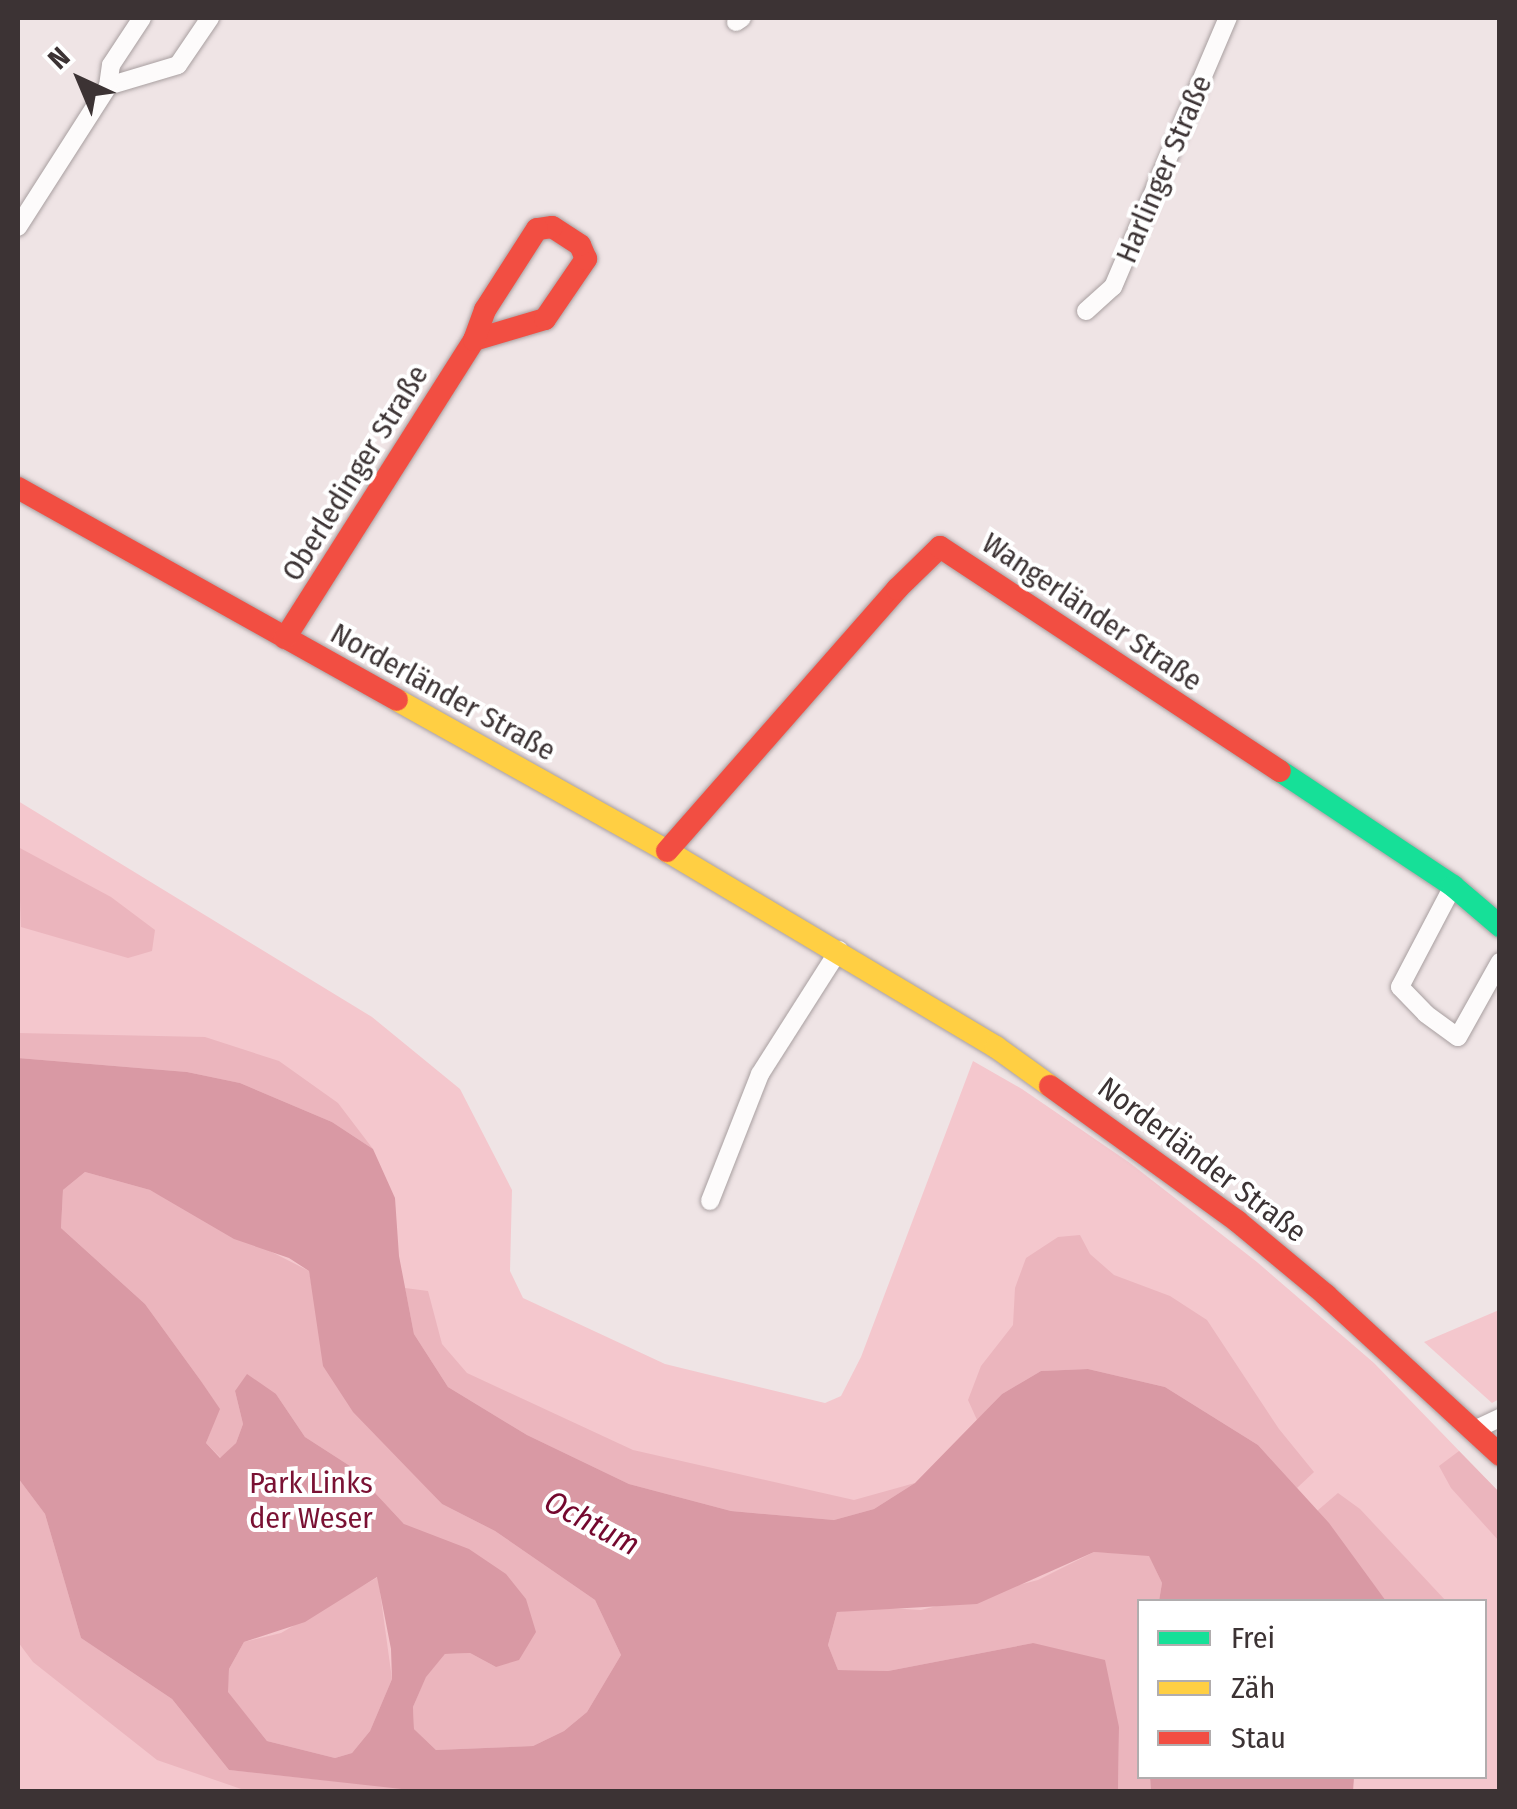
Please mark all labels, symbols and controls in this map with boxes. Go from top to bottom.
north arrow [30,30,130,130]
text: N [41,40,76,76]
street label: Harlinger Straße [1108,70,1220,268]
street label: Oberledinger Straße [274,358,436,588]
street label: Wangerländer Straße [975,525,1209,699]
street label: Norderländer Straße [324,615,562,769]
street label: Norderländer Straße [1091,1070,1313,1250]
park label: Park Links der Weser [249,1465,373,1536]
water label: Ochtum [538,1482,646,1564]
legend [1137,1599,1487,1779]
text: Frei [1231,1620,1275,1656]
text: Zäh [1231,1670,1275,1706]
text: Stau [1231,1720,1286,1756]

